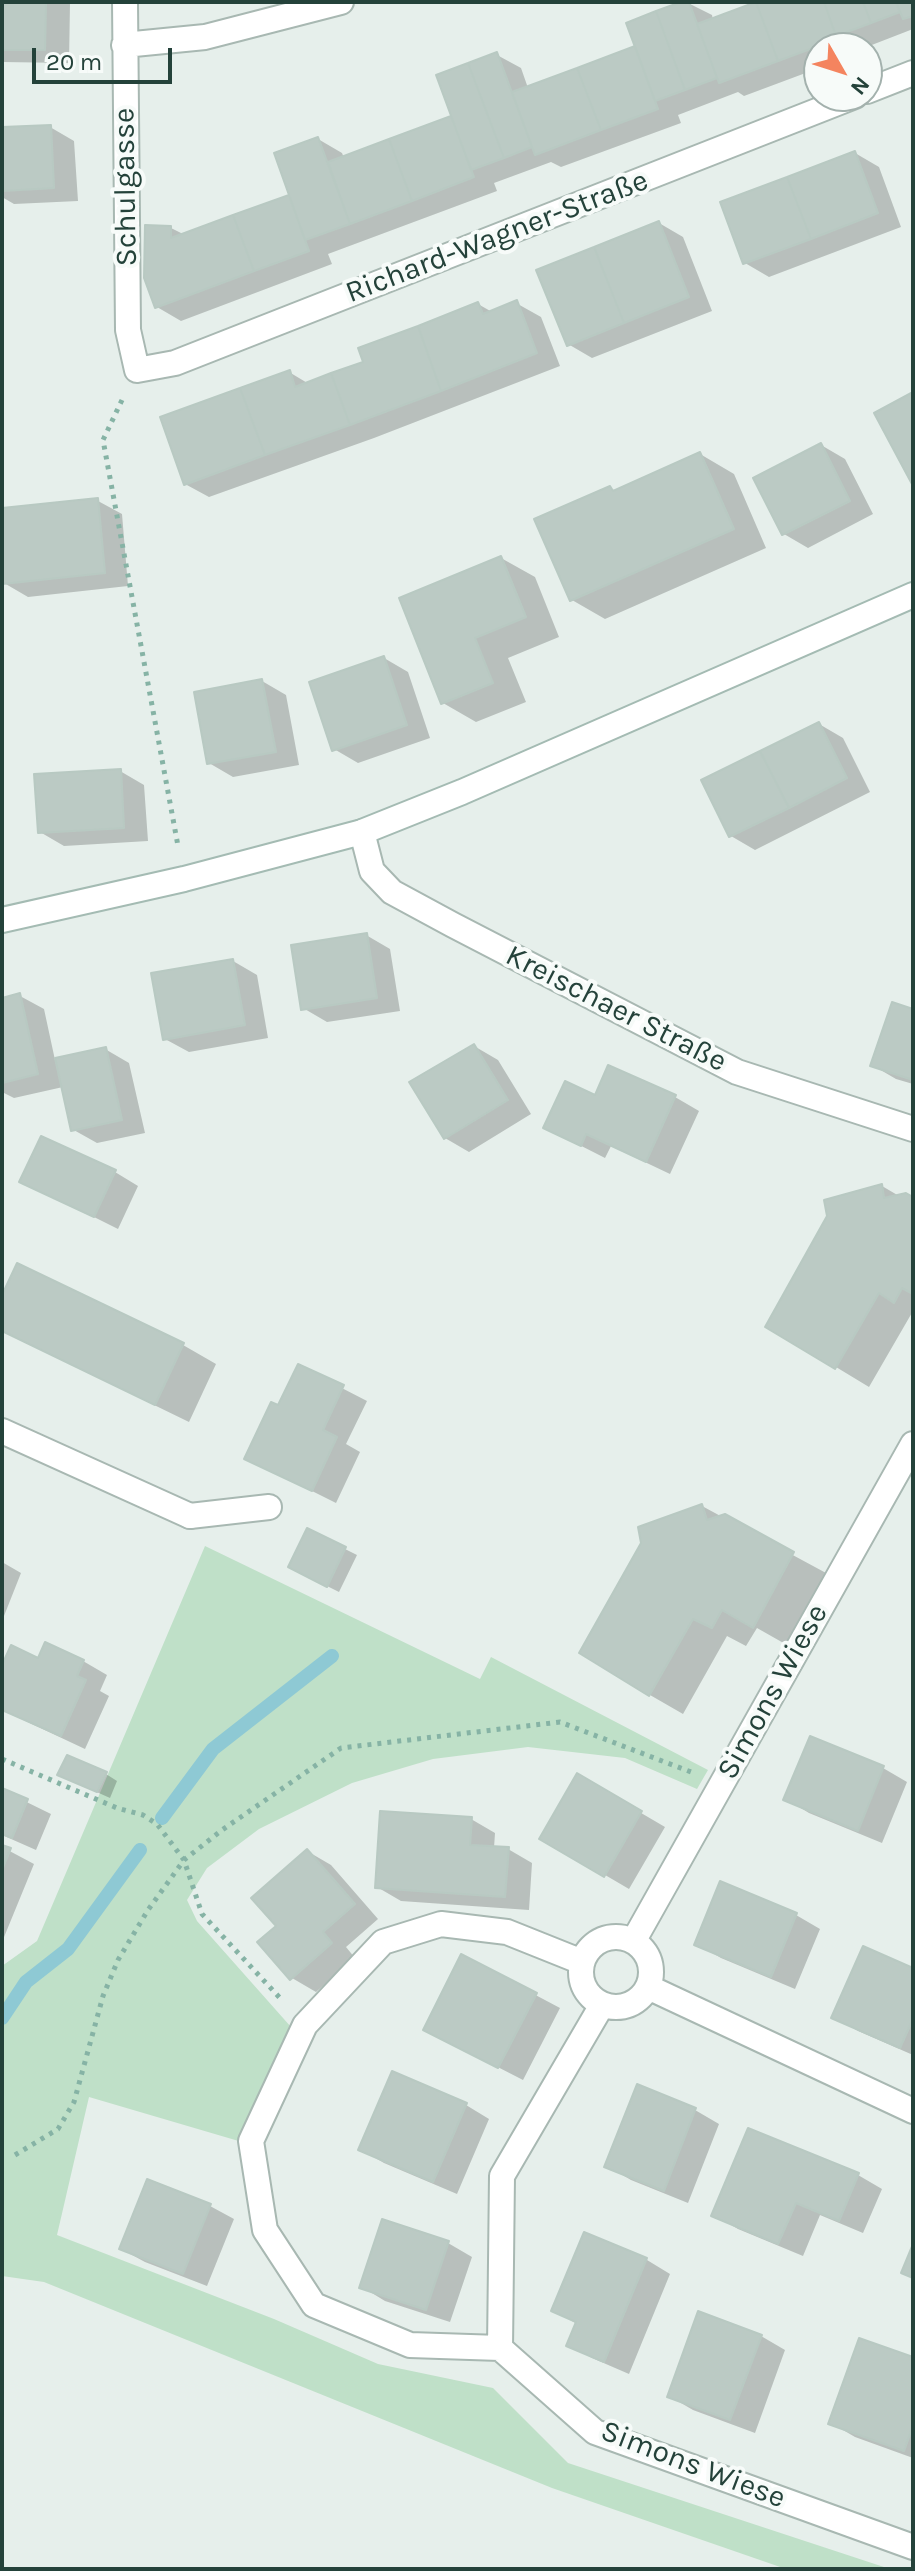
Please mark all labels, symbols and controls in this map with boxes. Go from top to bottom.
scale bar [36,32,176,82]
north arrow [803,32,883,112]
text: 20 m [46,48,102,76]
text: N [845,72,875,100]
street label: Schulgasse [107,107,145,267]
street label: Richard-Wagner-Straße [341,163,653,311]
street label: Kreischaer Straße [499,938,733,1080]
street label: Simons Wiese [710,1598,836,1786]
street label: Simons Wiese [596,2413,790,2517]

